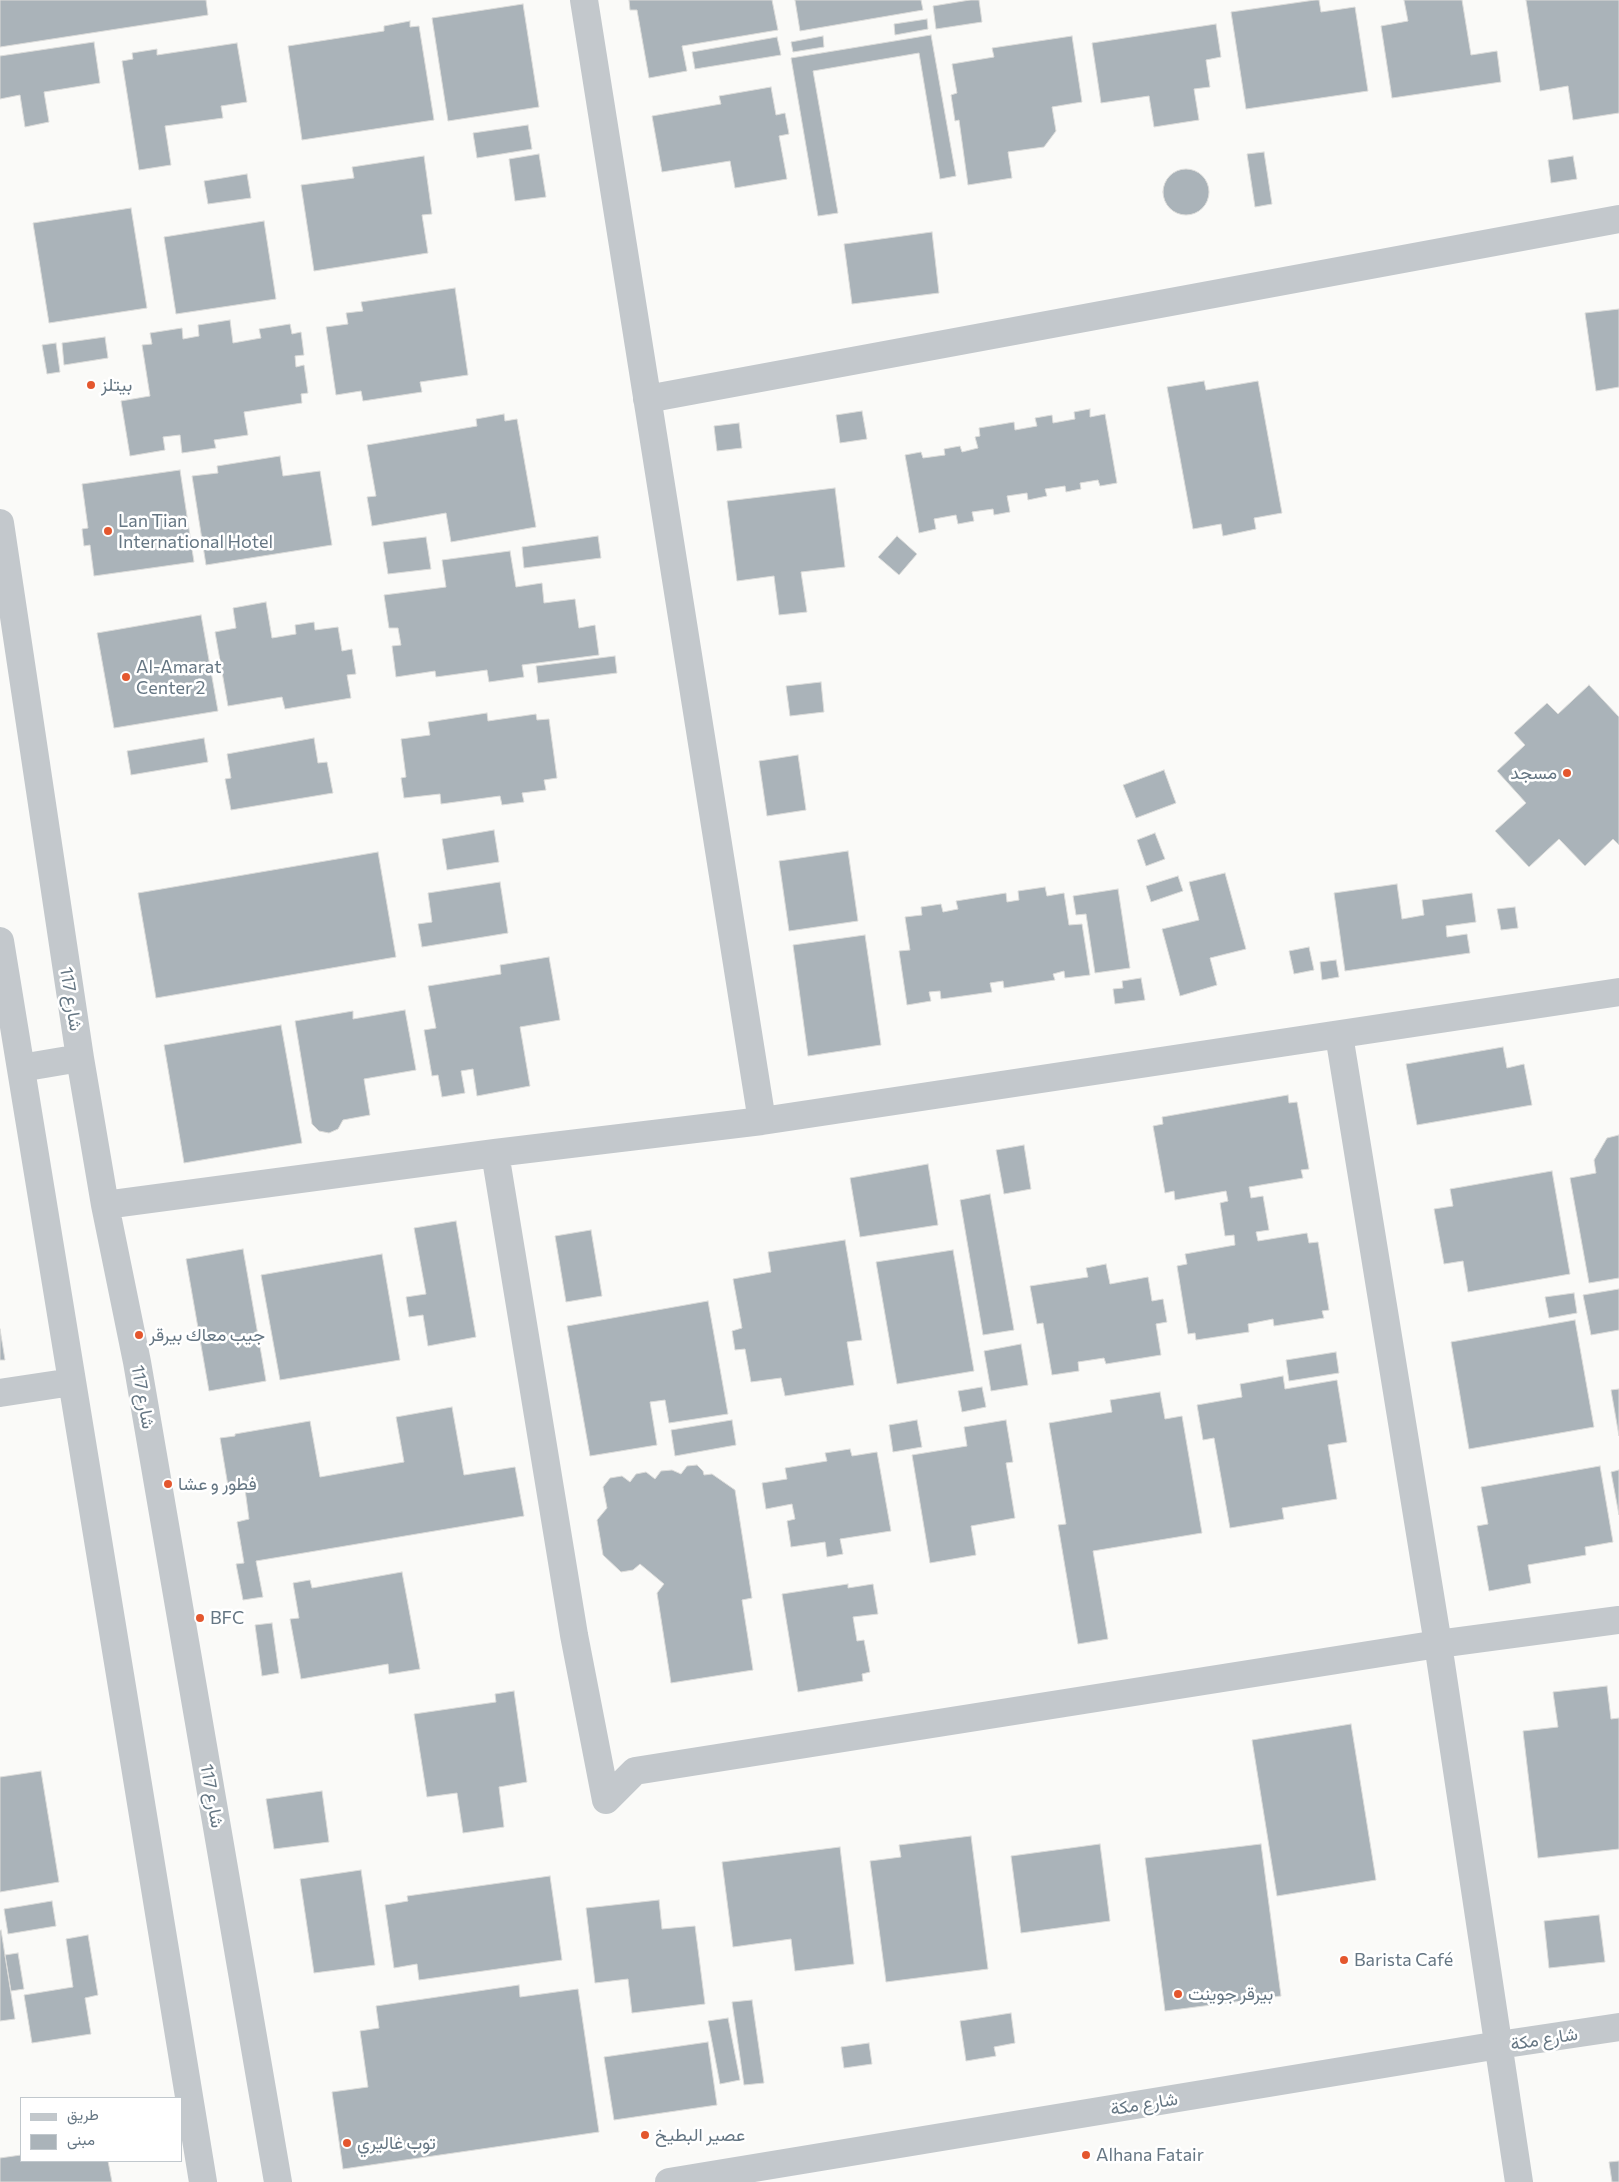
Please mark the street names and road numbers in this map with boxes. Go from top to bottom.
street label: شارع 117 [55,965,87,1033]
street label: شارع 117 [127,1363,159,1431]
street label: شارع 117 [196,1762,228,1830]
street label: شارع مكة [1509,2023,1579,2055]
street label: شارع مكة [1109,2088,1179,2120]

